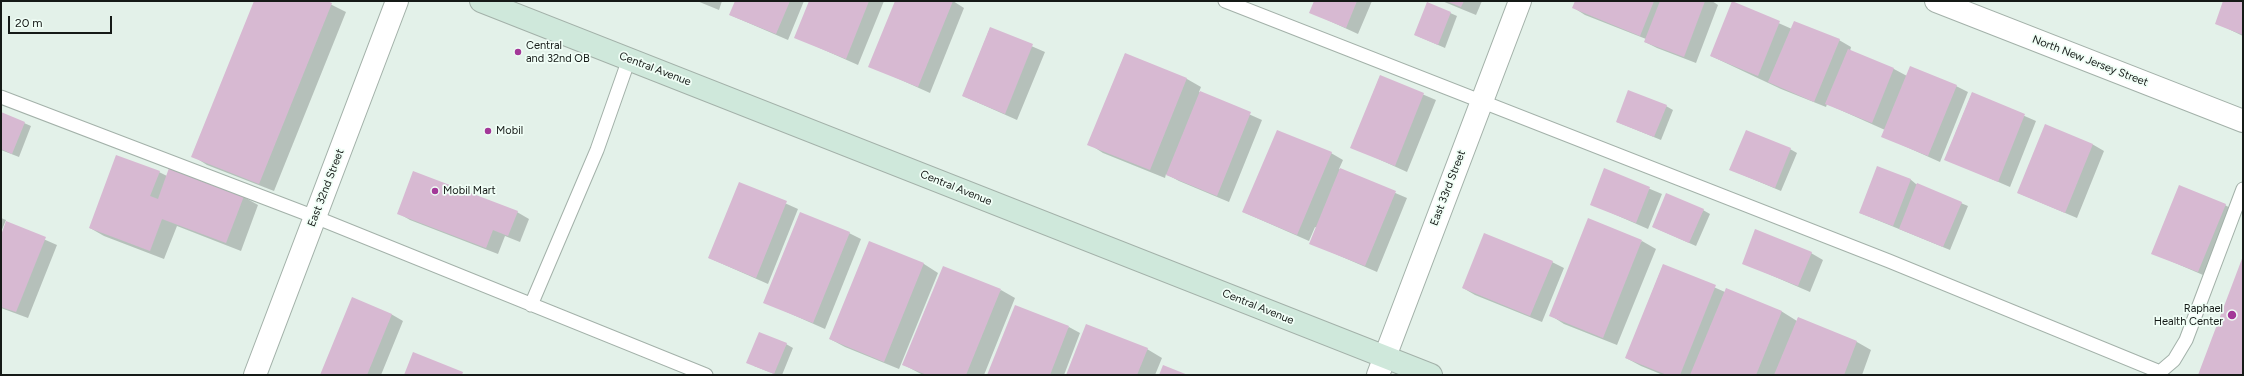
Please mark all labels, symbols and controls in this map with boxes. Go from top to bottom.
scale bar [10,8,114,34]
text: 20 m [15,16,43,30]
street label: North New Jersey Street [2030,33,2150,89]
place label: Central and 32nd OB [526,39,590,65]
marker: Central and 32nd OB [513,47,523,57]
street label: Central Avenue [617,49,693,89]
place label: Mobil [496,124,523,138]
marker: Mobil [483,126,493,136]
street label: East 32nd Street [305,147,347,229]
street label: East 33rd Street [1428,148,1468,228]
street label: Central Avenue [918,168,994,208]
place label: Mobil Mart [443,184,496,198]
marker: Mobil Mart [430,186,440,196]
street label: Central Avenue [1220,287,1296,327]
place label: Raphael Health Center [2154,302,2223,328]
marker: Raphael Health Center [2226,309,2238,321]

